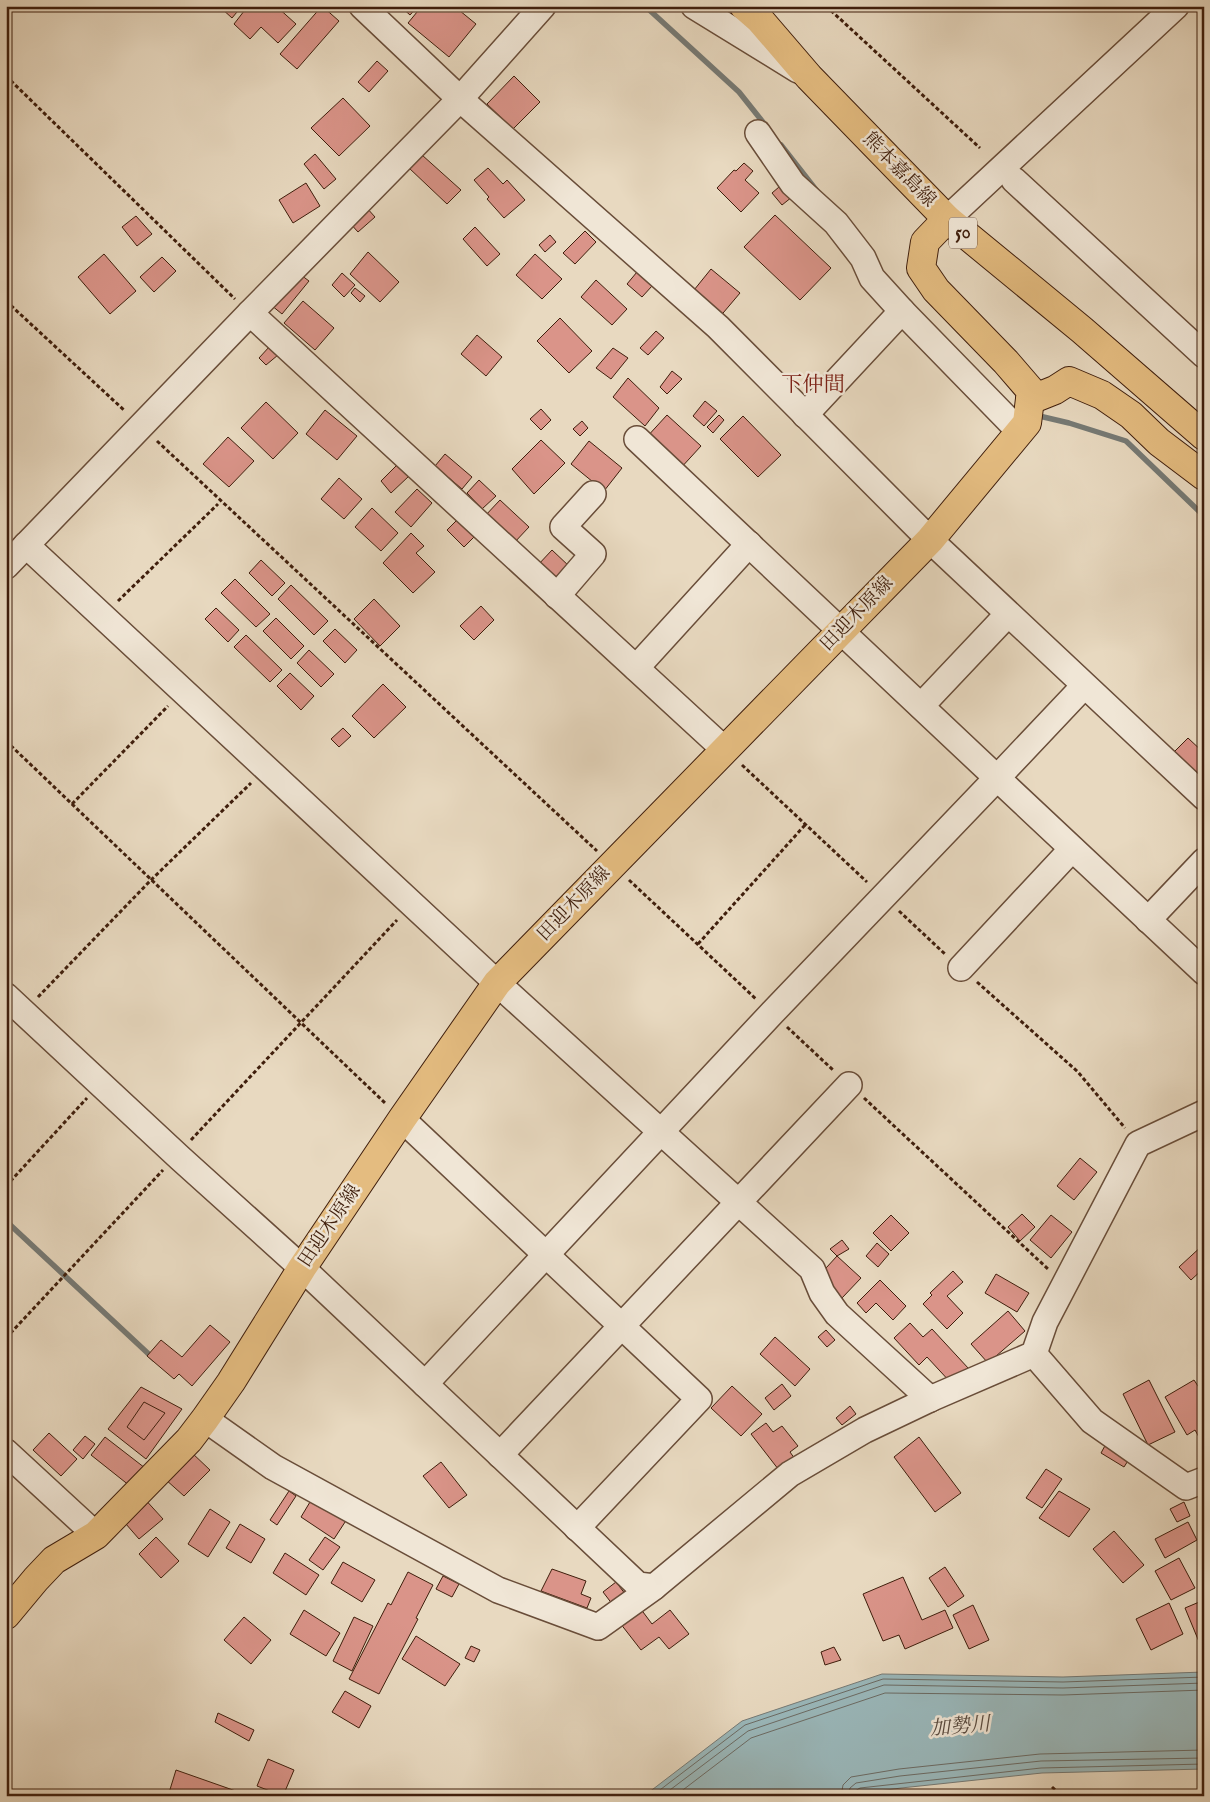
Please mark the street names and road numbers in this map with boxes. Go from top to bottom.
street label: 熊本嘉島線 [857,127,941,213]
road number: 50 [949,218,977,248]
street label: 田迎木原線 [815,571,899,657]
street label: 田迎木原線 [532,861,616,947]
street label: 田迎木原線 [293,1180,367,1272]

